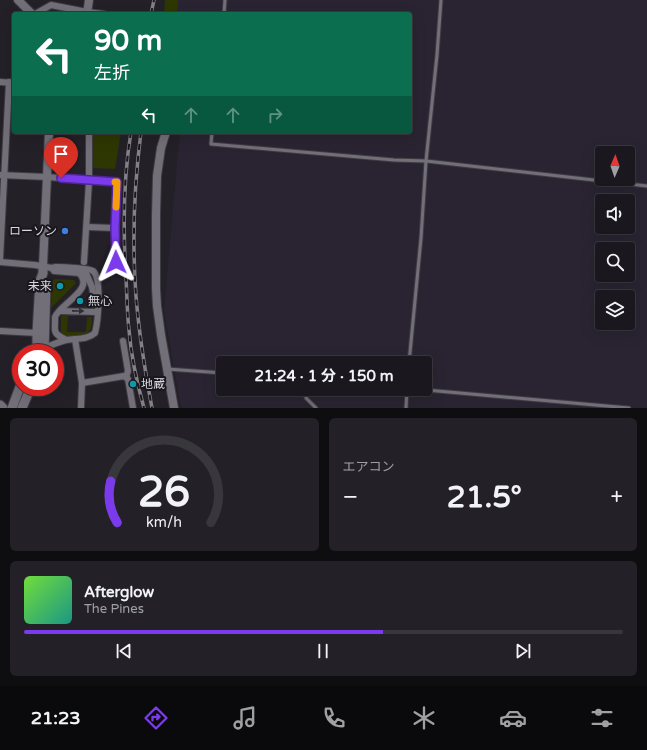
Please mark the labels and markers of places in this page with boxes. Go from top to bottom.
pin [44,137,78,178]
place label: ローソン [9,224,57,238]
marker: ローソン [60,226,70,236]
place label: 未来 [28,279,52,293]
marker: 未来 [55,281,65,291]
place label: 無心 [88,294,112,308]
marker: 無心 [75,296,85,306]
place label: 地蔵 [141,377,165,391]
marker: 地蔵 [128,379,138,389]

